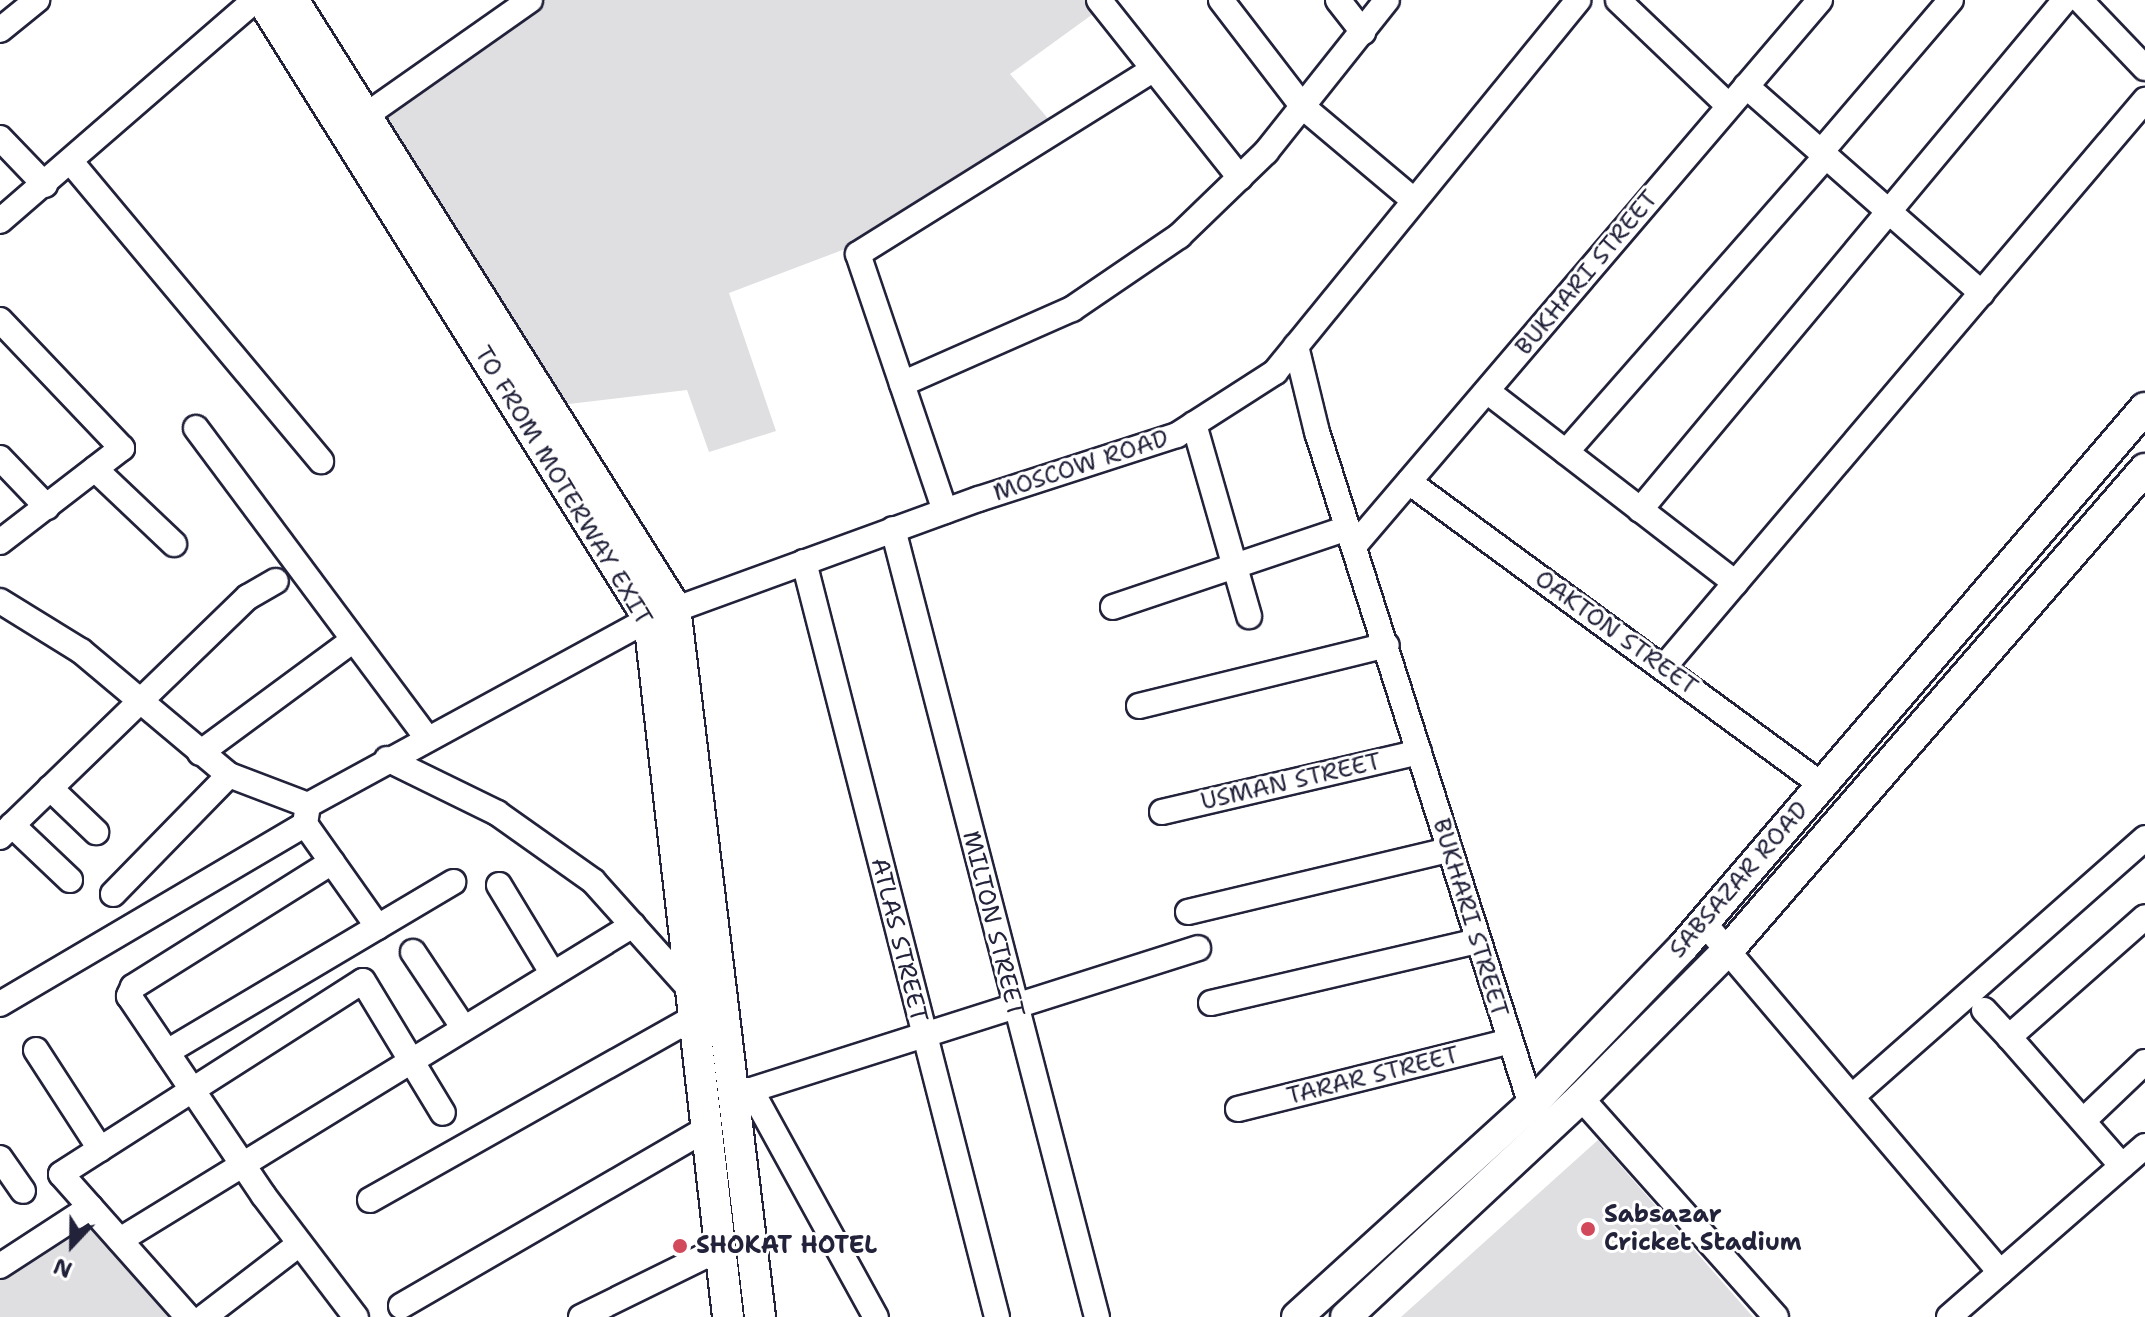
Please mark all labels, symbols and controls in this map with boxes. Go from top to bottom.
street label: BUKHARI STREET [1510,185,1664,361]
street label: TO FROM MOTERWAY EXIT [468,341,658,631]
street label: MOSCOW ROAD [990,424,1172,508]
street label: OAKTON STREET [1529,564,1703,702]
street label: USMAN STREET [1198,747,1384,817]
street label: SABSAZAR ROAD [1663,796,1815,964]
street label: BUKHARI STREET [1426,815,1514,1021]
street label: MILTON STREET [956,828,1030,1020]
street label: ATLAS STREET [865,855,933,1025]
street label: TARAR STREET [1284,1041,1462,1111]
place label: Sabsazar Cricket Stadium [1604,1201,1802,1257]
north arrow [32,1205,112,1285]
marker: Sabsazar Cricket Stadium [1579,1220,1597,1238]
place label: SHOKAT HOTEL [696,1232,877,1260]
marker: SHOKAT HOTEL [671,1237,689,1255]
text: N [49,1251,76,1284]

